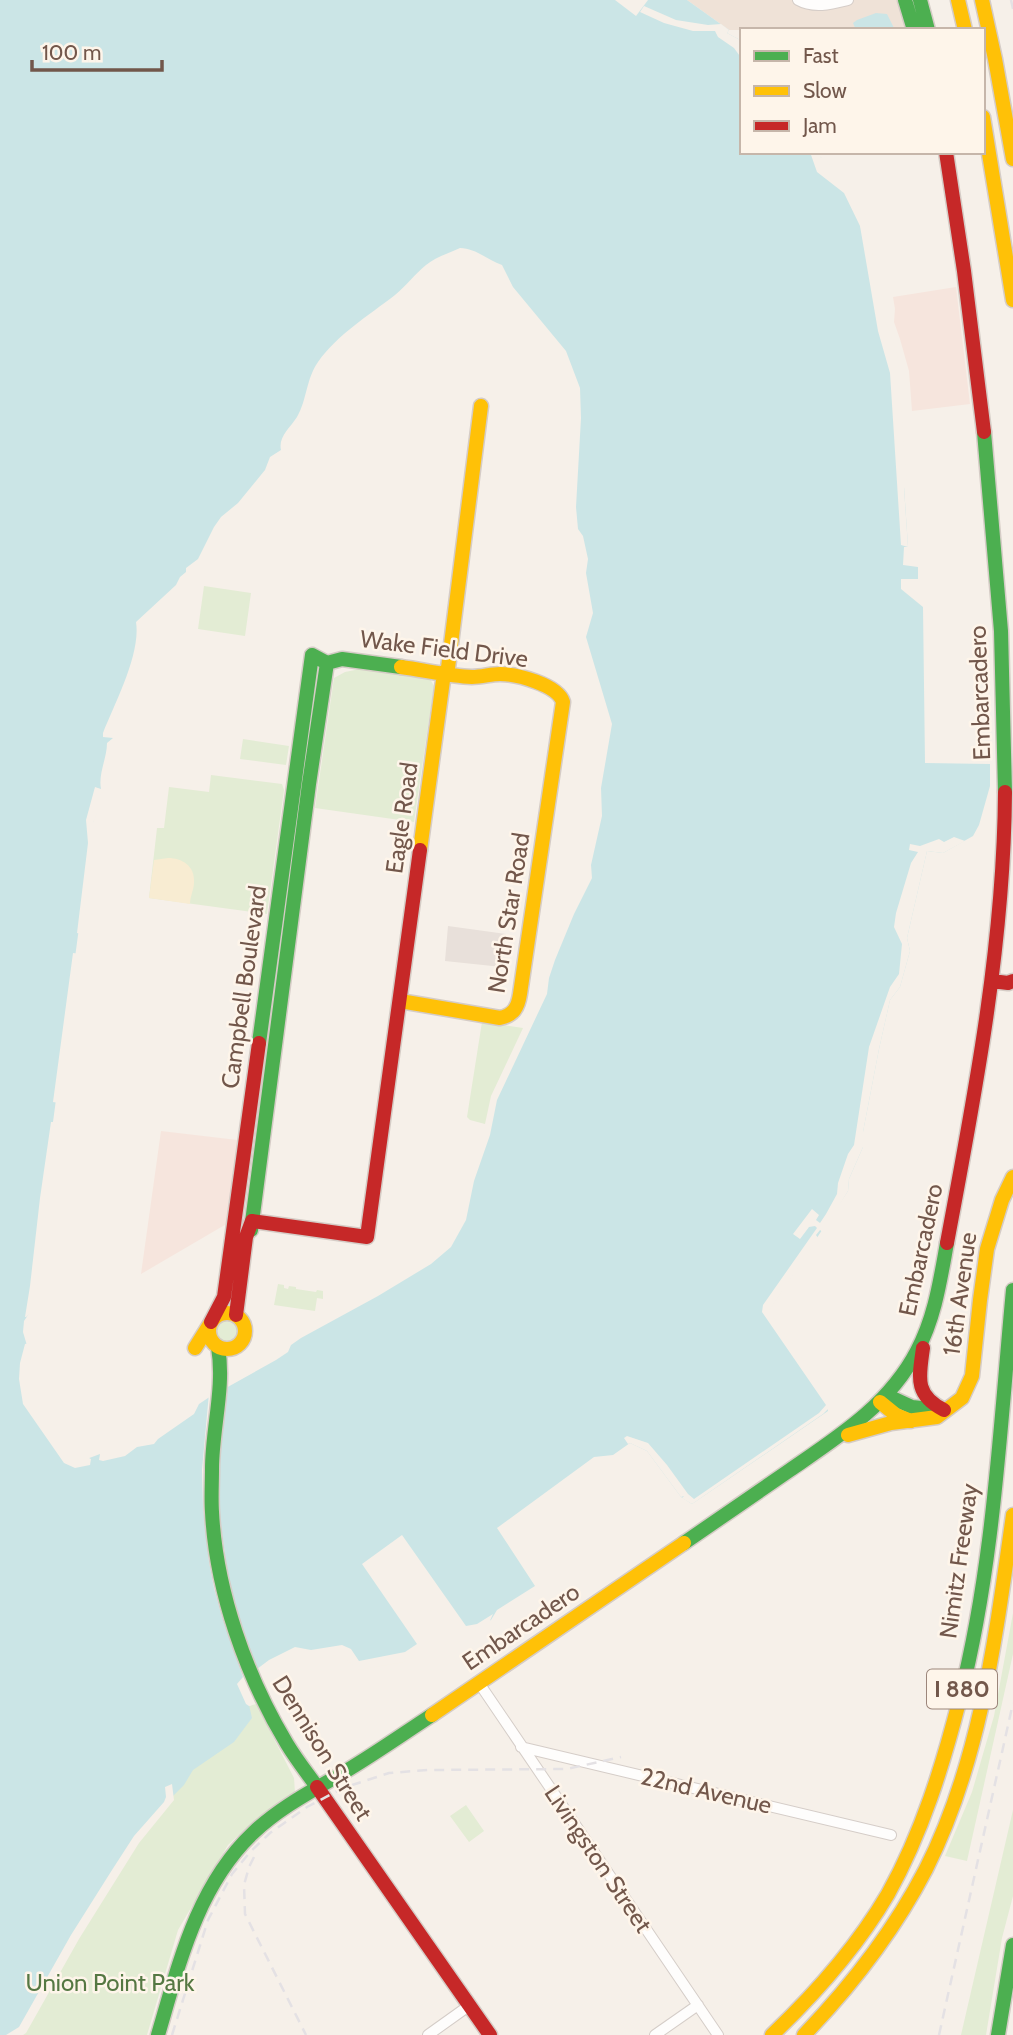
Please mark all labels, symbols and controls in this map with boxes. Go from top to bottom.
scale bar [32,28,161,72]
legend [740,28,985,154]
text: 100 m [42,40,101,65]
text: Fast [803,43,839,68]
text: Slow [803,78,847,103]
text: Jam [802,113,837,138]
street label: Wake Field Drive [358,624,530,673]
street label: Embarcadero [963,625,996,761]
street label: Eagle Road [379,760,424,875]
street label: North Star Road [482,831,536,995]
street label: Campbell Boulevard [215,884,272,1090]
street label: Embarcadero [892,1181,949,1319]
street label: 16th Avenue [937,1230,982,1357]
street label: Nimitz Freeway [933,1481,984,1640]
street label: Embarcadero [457,1577,585,1676]
street label: Dennison Street [266,1670,378,1825]
road number: I 880 [927,1670,997,1708]
street label: 22nd Avenue [638,1761,774,1820]
street label: Livingston Street [539,1780,658,1938]
park label: Union Point Park [25,1968,195,1997]

